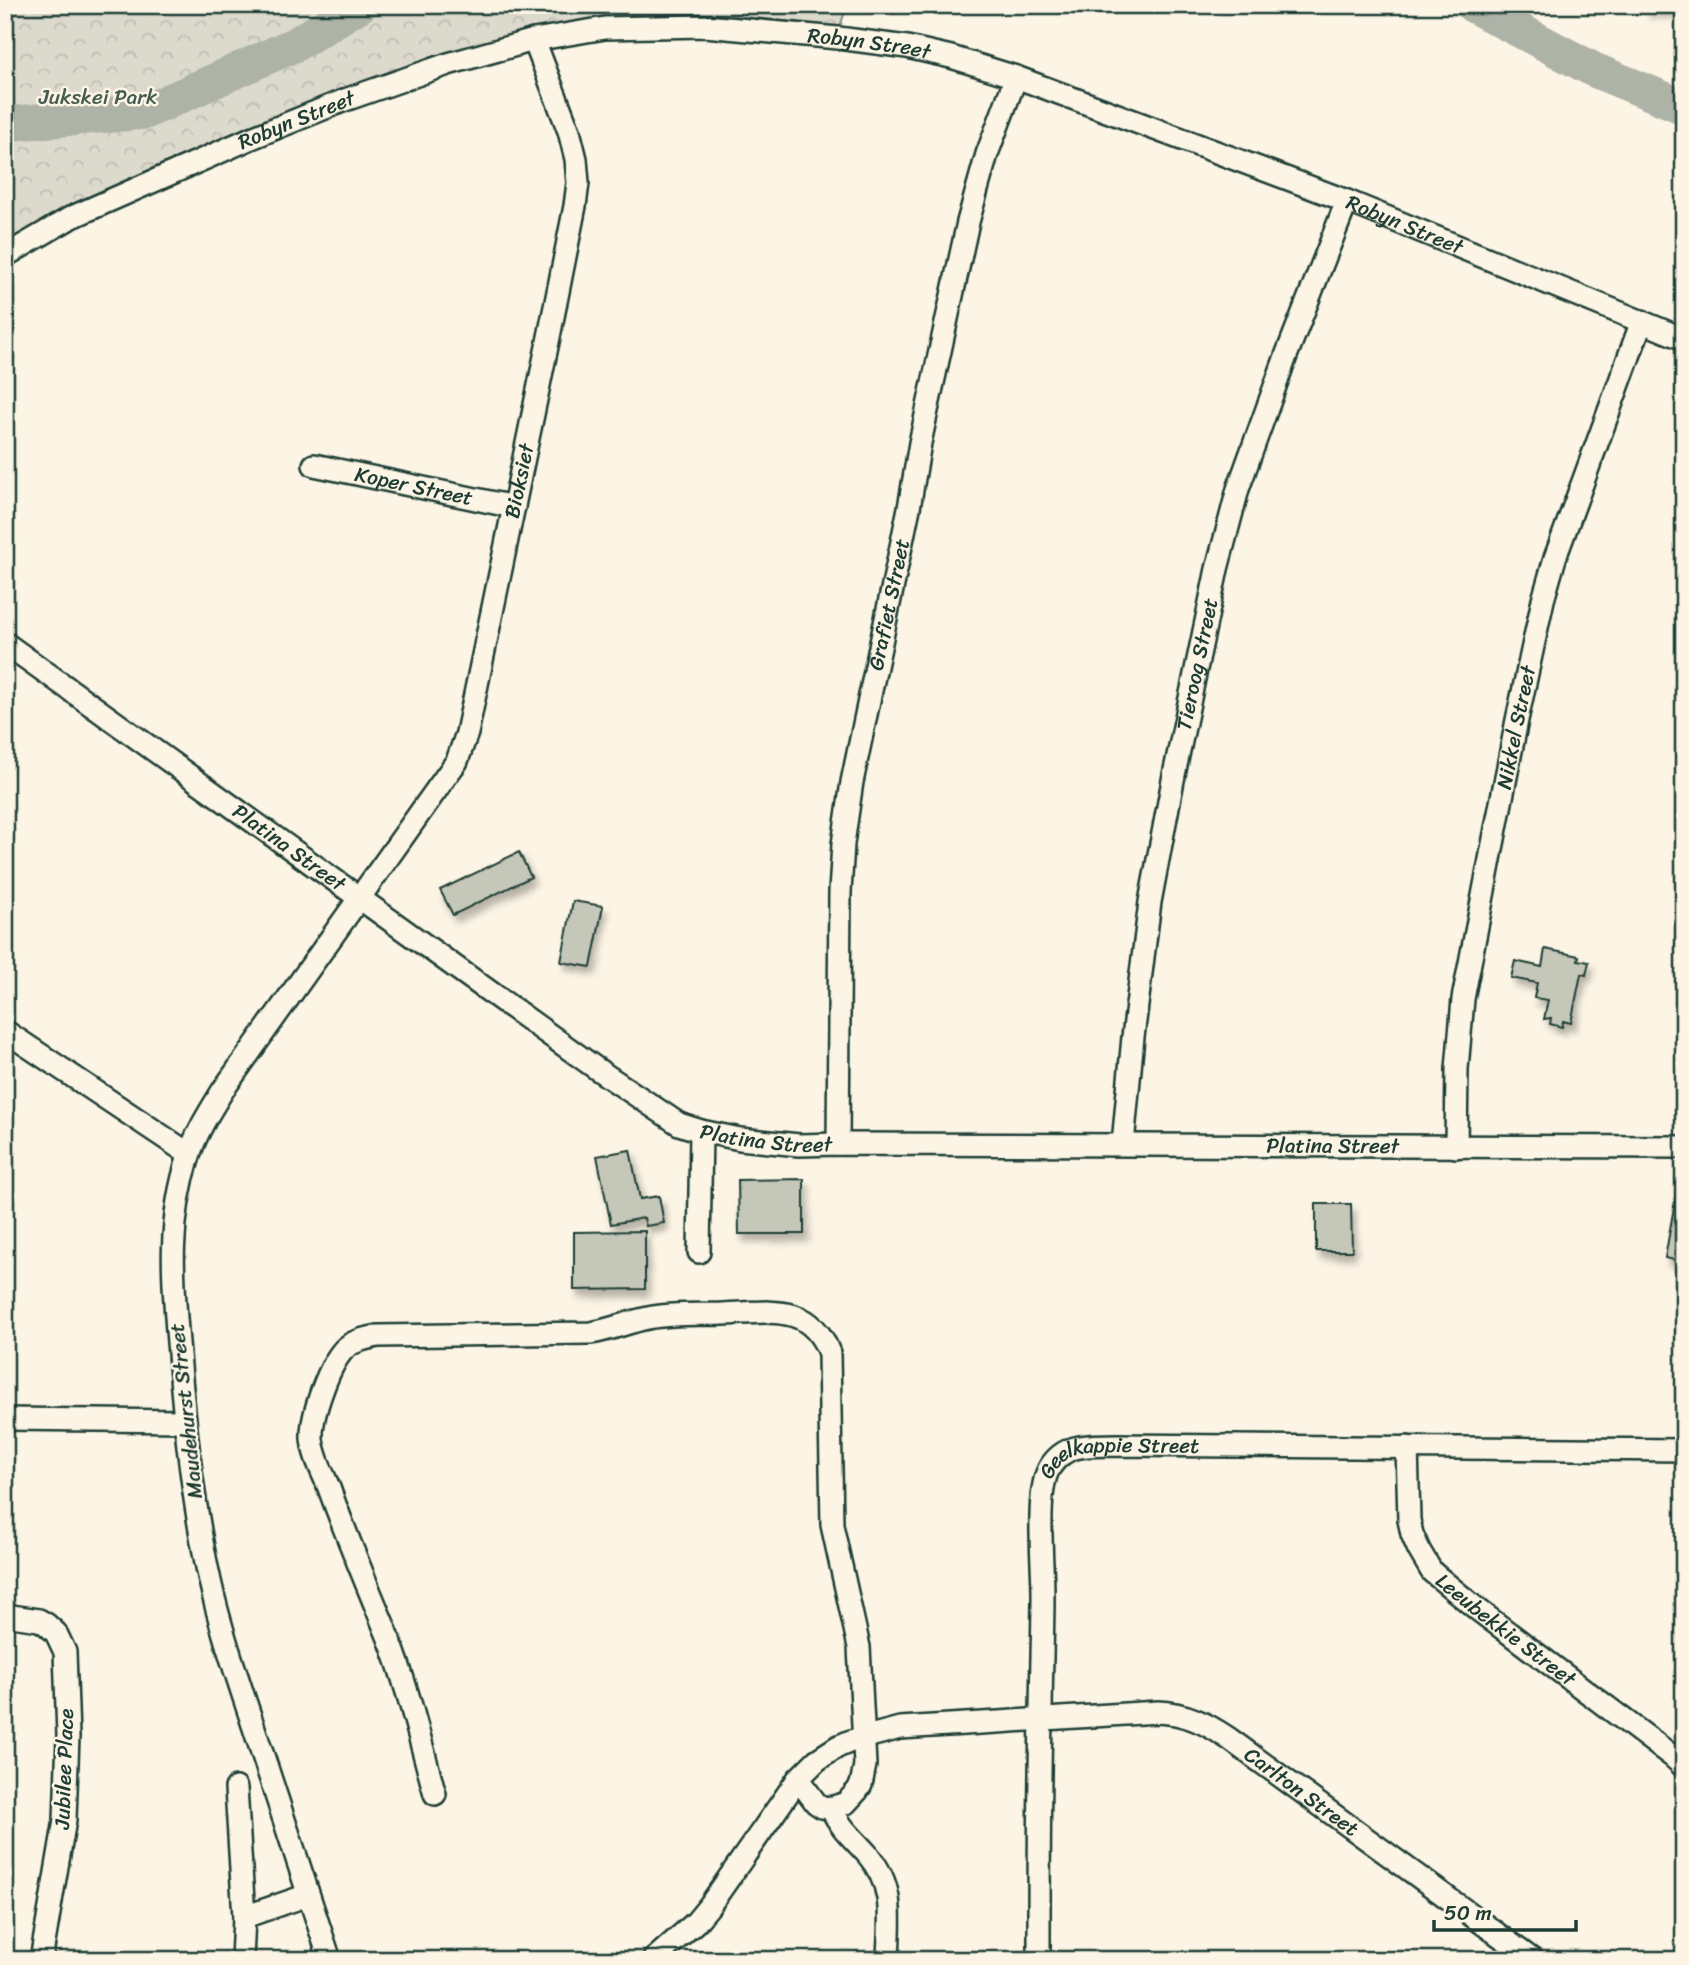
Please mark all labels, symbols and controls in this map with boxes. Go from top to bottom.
street label: Robyn Street [806,16,936,71]
park label: Jukskei Park [38,78,157,116]
street label: Robyn Street [231,78,362,161]
street label: Robyn Street [1340,184,1471,266]
street label: Bioksiet [493,439,546,522]
street label: Koper Street [351,455,476,517]
street label: Grafiet Street [857,535,921,674]
street label: Tieroog Street [1165,594,1229,734]
street label: Nikkel Street [1485,661,1548,792]
street label: Platina Street [224,793,355,903]
street label: Platina Street [697,1112,834,1164]
street label: Platina Street [1266,1127,1401,1165]
street label: Maudehurst Street [158,1321,214,1501]
street label: Geelkappie Street [1028,1426,1199,1485]
street label: Leeubekkie Street [1427,1563,1586,1697]
street label: Jubilee Place [43,1708,85,1831]
street label: Carlton Street [1236,1736,1368,1847]
scale bar [1434,1888,1575,1932]
text: 50 m [1444,1894,1492,1932]

